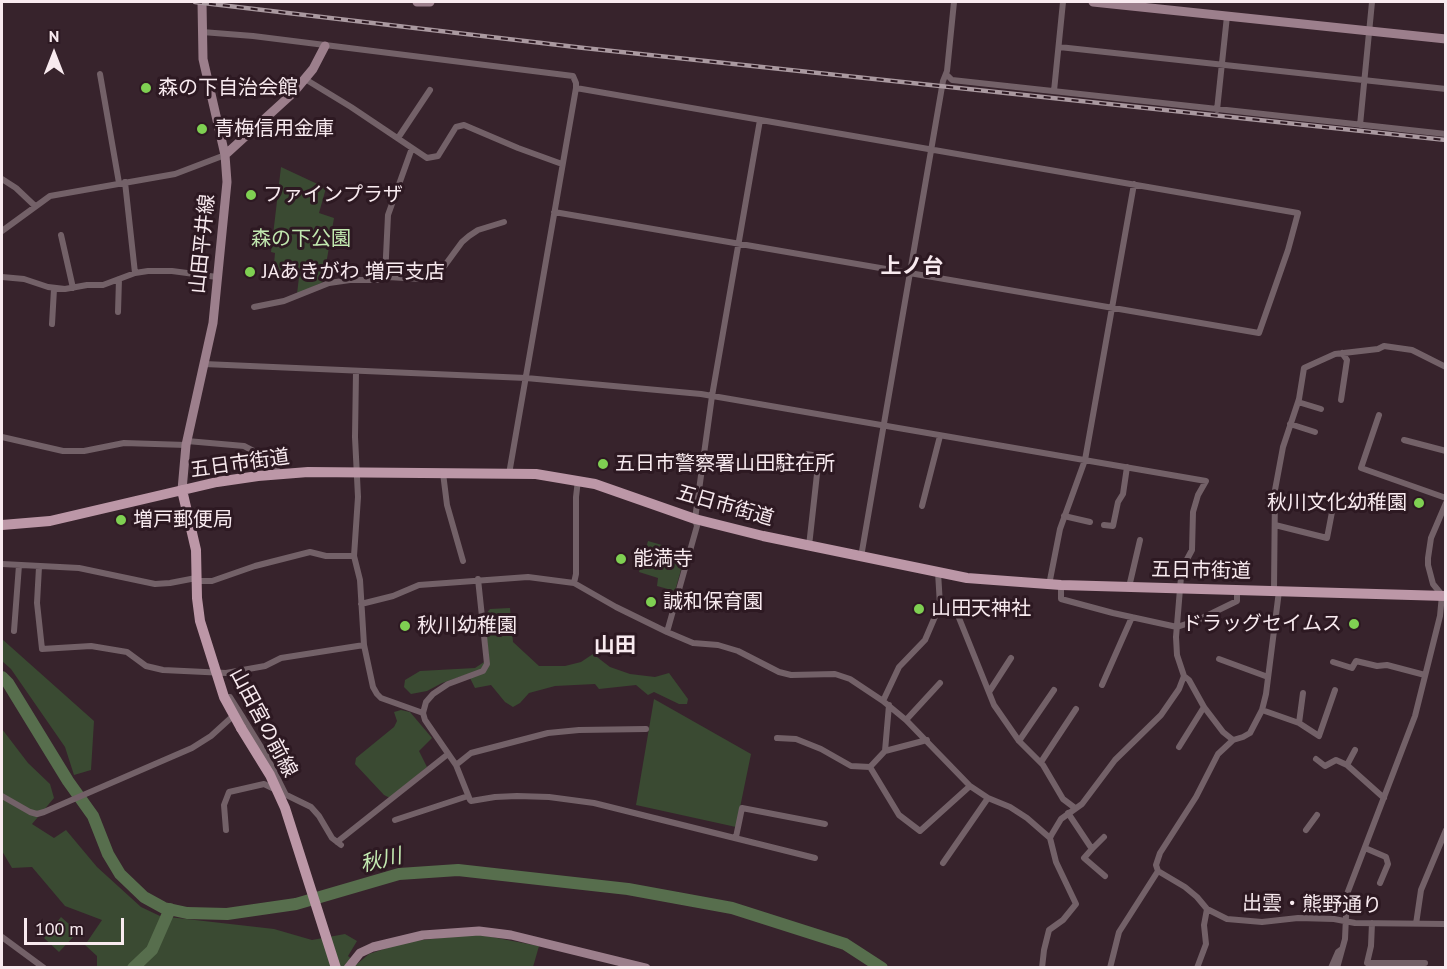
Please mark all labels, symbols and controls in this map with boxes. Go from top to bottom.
north arrow [24,24,84,84]
text: N [49,26,59,46]
place label: 森の下自治会館 [158,76,298,100]
marker: 森の下自治会館 [139,81,153,95]
place label: 青梅信用金庫 [214,117,334,141]
marker: 青梅信用金庫 [195,122,209,136]
place label: ファインプラザ [263,183,403,207]
marker: ファインプラザ [244,188,258,202]
street label: 山田平井線 [186,193,220,295]
park label: 森の下公園 [251,227,351,251]
district label: 上ノ台 [881,254,943,280]
place label: JAあきがわ 増戸支店 [262,260,445,284]
marker: JAあきがわ 増戸支店 [243,265,257,279]
street label: 五日市街道 [189,445,291,483]
place label: 五日市警察署山田駐在所 [615,452,835,476]
marker: 五日市警察署山田駐在所 [596,457,610,471]
street label: 五日市街道 [674,481,776,531]
place label: 秋川文化幼稚園 [1267,491,1407,515]
marker: 秋川文化幼稚園 [1412,496,1426,510]
place label: 増戸郵便局 [133,508,233,532]
marker: 増戸郵便局 [114,513,128,527]
place label: 能満寺 [633,547,693,571]
marker: 能満寺 [614,552,628,566]
street label: 五日市街道 [1151,558,1251,584]
place label: 誠和保育園 [663,590,763,614]
marker: 誠和保育園 [644,595,658,609]
place label: 山田天神社 [931,597,1031,621]
marker: 山田天神社 [912,602,926,616]
place label: ドラッグセイムス [1182,612,1342,636]
place label: 秋川幼稚園 [417,614,517,638]
marker: ドラッグセイムス [1347,617,1361,631]
marker: 秋川幼稚園 [398,619,412,633]
district label: 山田 [594,633,636,659]
street label: 山田宮の前線 [224,664,302,782]
water label: 秋川 [358,844,404,878]
street label: 出雲・熊野通り [1242,892,1382,918]
scale bar [27,906,128,944]
text: 100 m [35,917,84,940]

